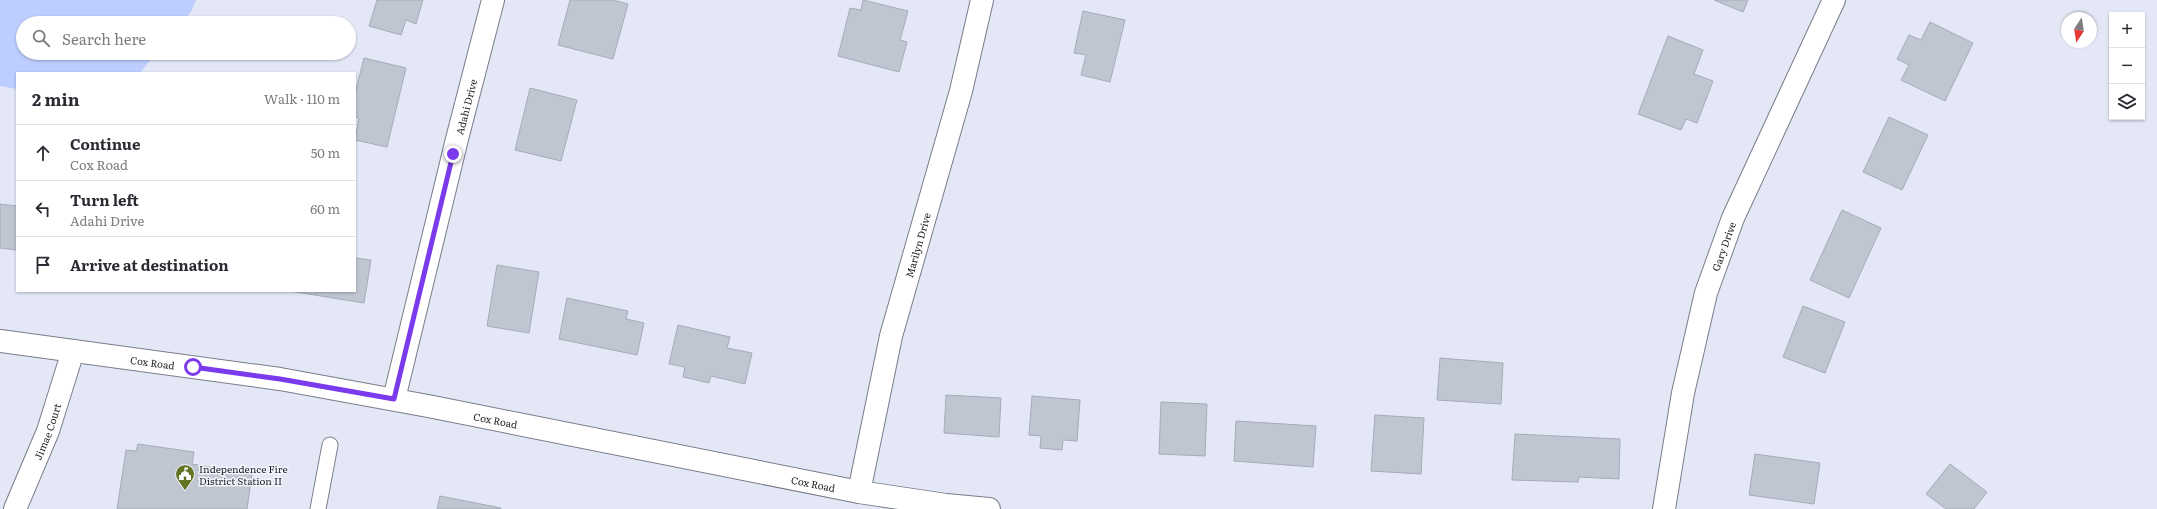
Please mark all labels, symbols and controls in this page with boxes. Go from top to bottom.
north arrow [2061,12,2097,48]
map controls [2109,12,2145,120]
button: + [2109,12,2145,48]
search box [16,16,356,60]
icon: search [30,27,52,49]
text: Search here [62,27,146,50]
button: − [2109,48,2145,84]
street label: Adahi Drive [451,77,480,136]
button: layers [2109,84,2145,120]
text: 2 min [32,86,80,111]
text: Walk · 110 m [264,89,340,108]
text: Continue [70,132,140,155]
icon: ahead [32,142,54,164]
text: 50 m [311,143,340,162]
route end [444,145,462,163]
text: Cox Road [70,155,128,174]
text: Turn left [70,188,139,211]
icon: left [32,198,54,220]
text: 60 m [310,199,340,218]
text: Adahi Drive [70,211,144,230]
street label: Marilyn Drive [901,211,933,279]
street label: Gary Drive [1707,219,1739,273]
text: Arrive at destination [70,253,229,276]
icon: arrive [32,254,54,276]
street label: Cox Road [129,351,176,372]
route start [184,358,202,376]
street label: Jimae Court [29,401,64,462]
street label: Cox Road [472,408,519,431]
place label: Independence Fire District Station II [199,461,288,488]
public building icon: Independence Fire District Station II [174,463,196,491]
street label: Cox Road [790,471,837,495]

